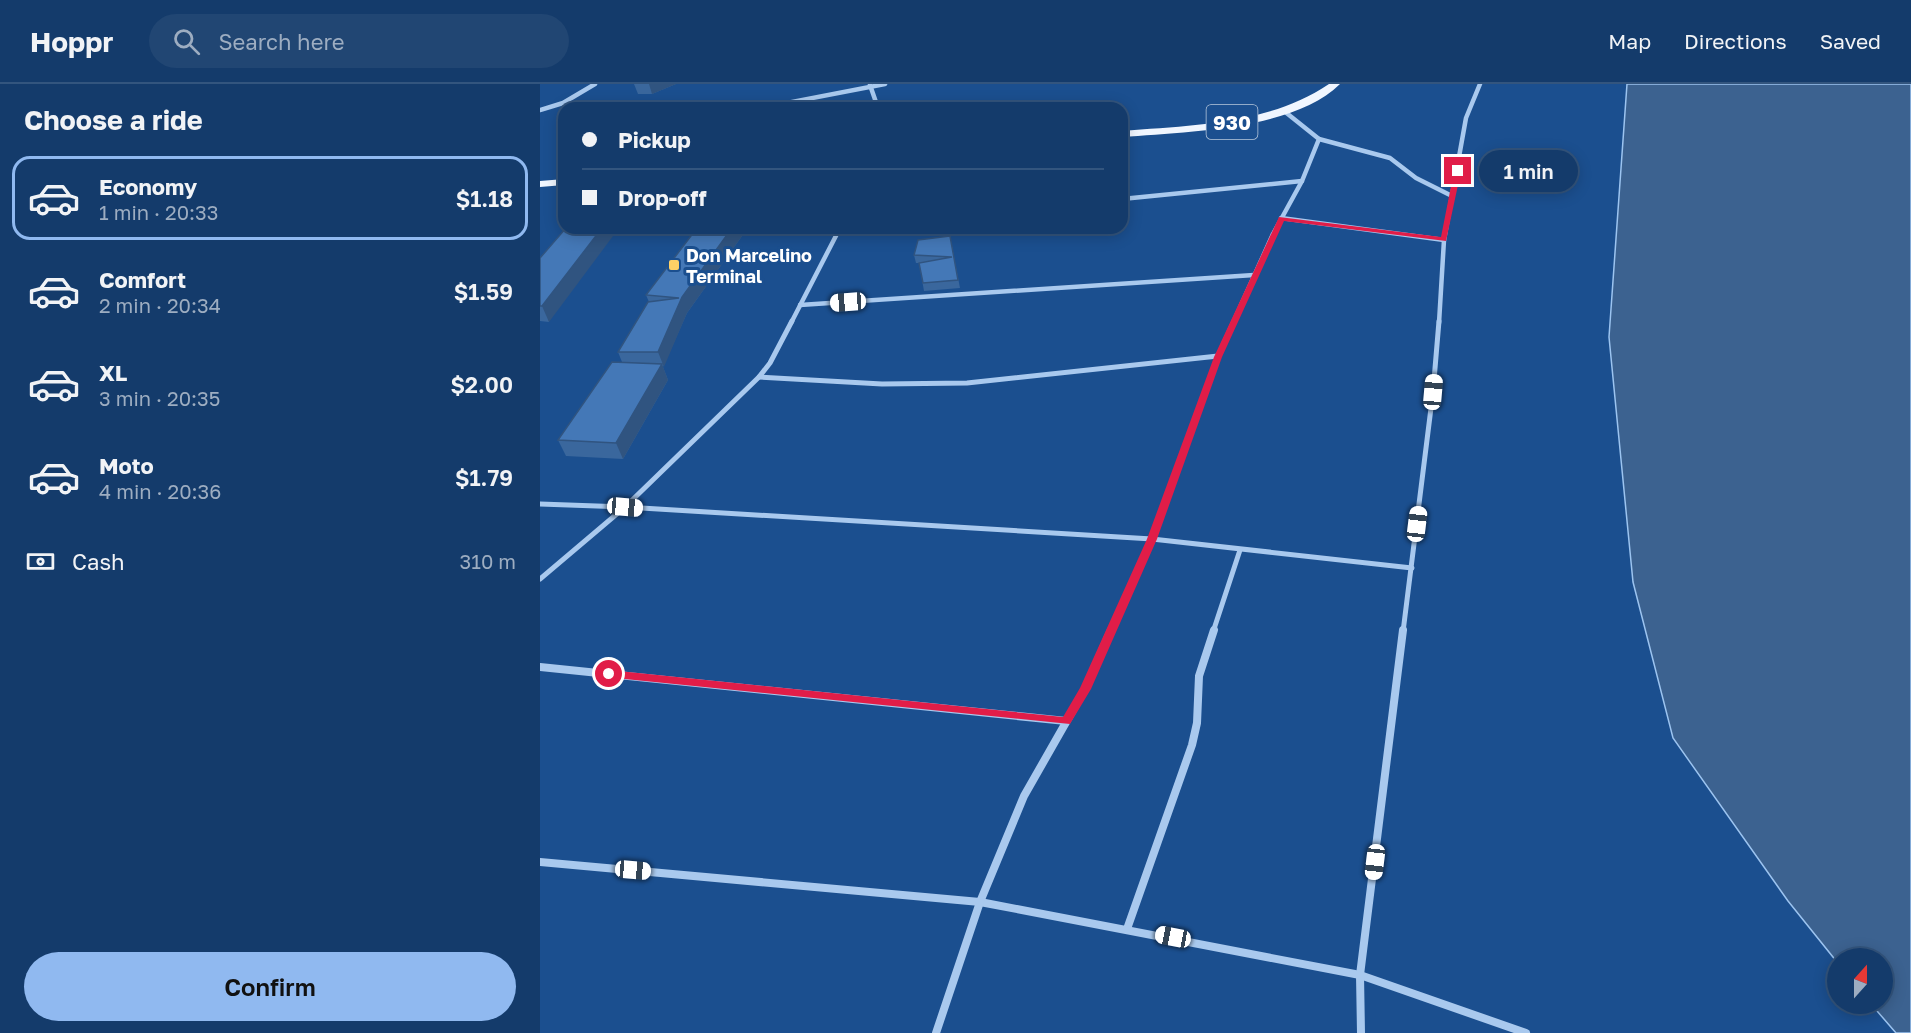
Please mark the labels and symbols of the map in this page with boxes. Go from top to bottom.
road number: 930 [1206,105,1258,139]
callout: 1 min [1479,150,1578,192]
route end [1444,157,1471,184]
place label: Don Marcelino Terminal [686,244,812,287]
marker: Don Marcelino Terminal [667,258,681,272]
car [829,292,867,312]
car [1422,373,1444,411]
car [606,496,644,518]
car [1406,505,1428,543]
route start [595,660,622,687]
car [1364,843,1386,881]
car [614,859,652,881]
car [1154,925,1192,949]
north arrow [1827,948,1893,1014]

